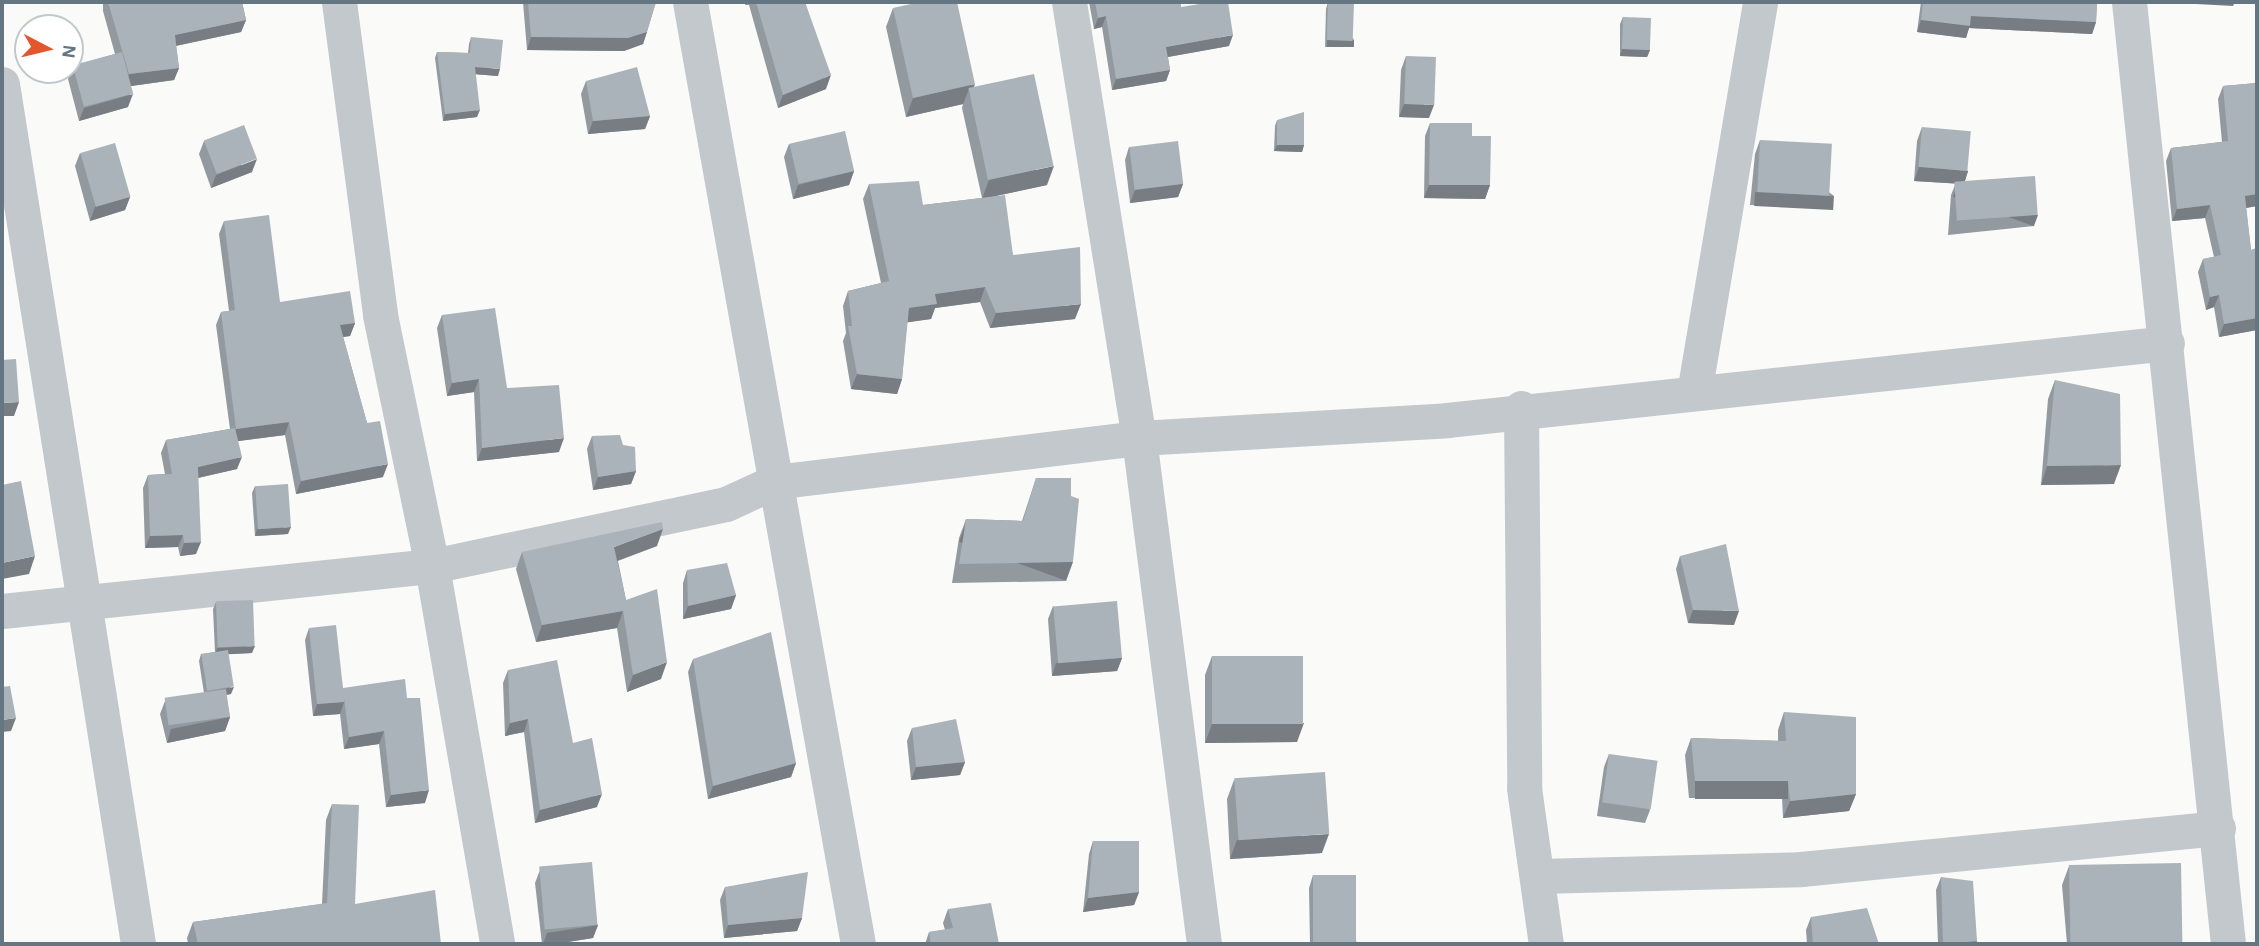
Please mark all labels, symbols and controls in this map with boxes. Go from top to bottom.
north arrow [14,14,84,84]
text: N [58,44,79,59]

